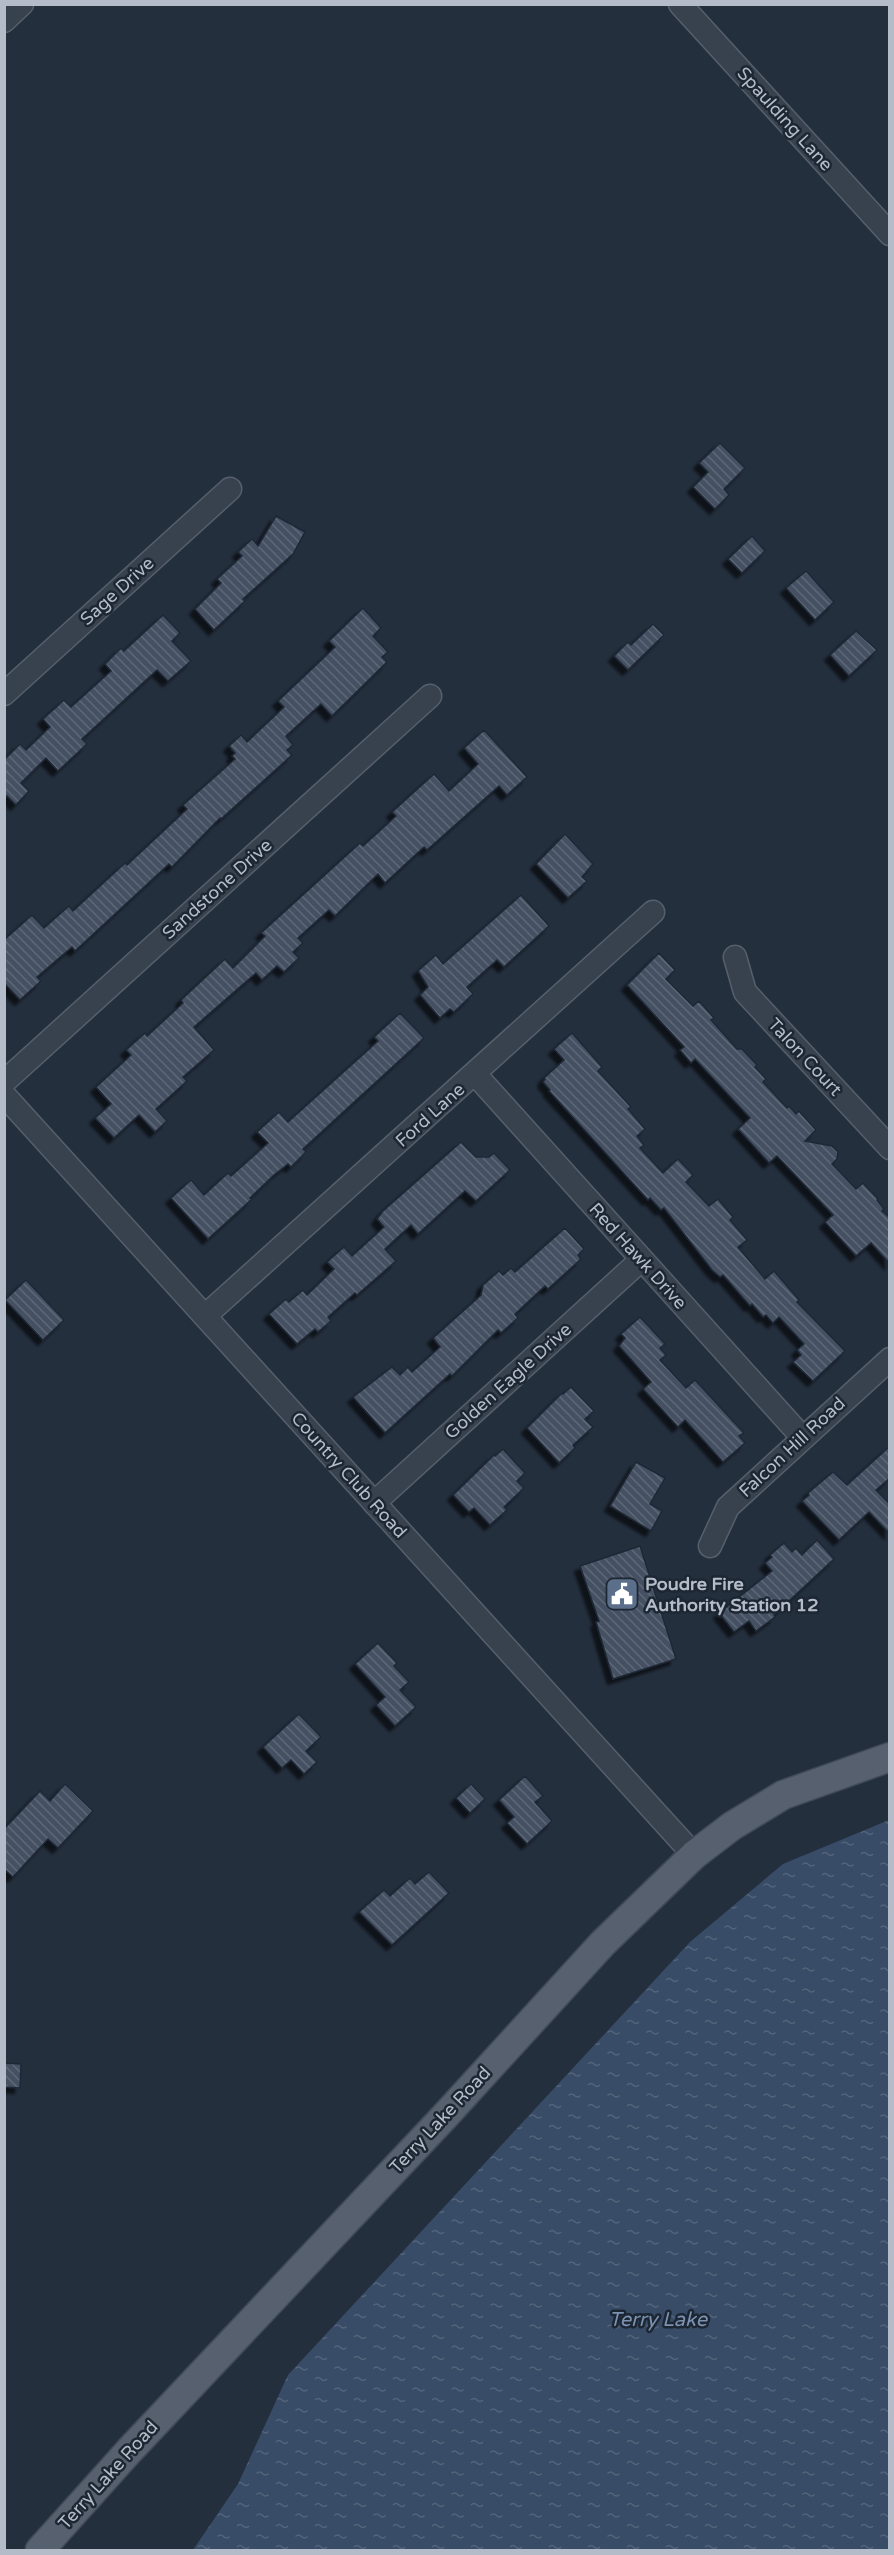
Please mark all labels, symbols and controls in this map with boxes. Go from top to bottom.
street label: Spaulding Lane [733,62,837,176]
street label: Sage Drive [76,552,158,630]
street label: Sandstone Drive [158,834,276,944]
street label: Talon Court [763,1013,847,1101]
street label: Ford Lane [391,1078,469,1152]
street label: Red Hawk Drive [584,1198,692,1314]
street label: Golden Eagle Drive [440,1318,576,1444]
street label: Falcon Hill Road [734,1392,850,1502]
street label: Country Club Road [287,1407,411,1543]
place label: Poudre Fire Authority Station 12 [645,1573,818,1616]
public building icon: Poudre Fire Authority Station 12 [604,1576,640,1612]
street label: Terry Lake Road [385,2062,495,2178]
water label: Terry Lake [609,2308,709,2332]
street label: Terry Lake Road [54,2416,162,2534]

